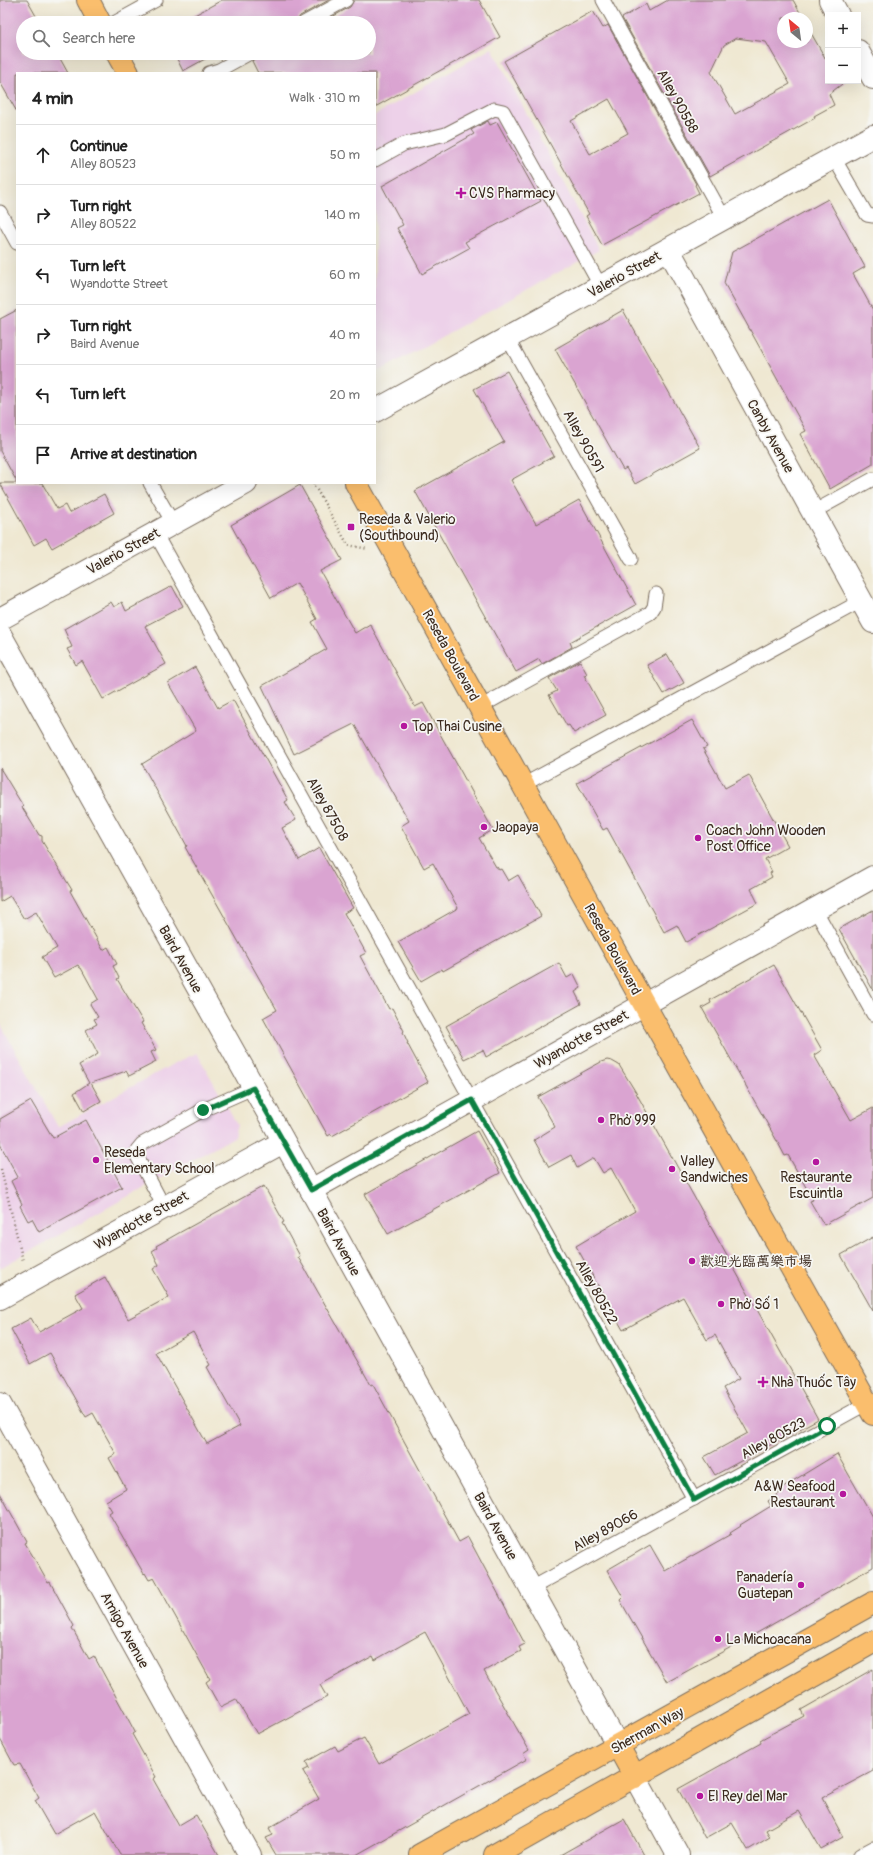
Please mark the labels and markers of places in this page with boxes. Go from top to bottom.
place label: CVS Pharmacy [469,185,555,202]
marker: CVS Pharmacy [456,188,466,198]
place label: Reseda & Valerio (Southbound) [359,511,456,544]
marker: Reseda & Valerio (Southbound) [346,522,356,532]
place label: Top Thai Cusine [412,718,502,735]
marker: Top Thai Cusine [399,721,409,731]
place label: Jaopaya [492,819,538,836]
marker: Jaopaya [479,822,489,832]
place label: Coach John Wooden Post Office [706,822,826,855]
marker: Coach John Wooden Post Office [693,833,703,843]
place label: Phở 999 [609,1112,656,1129]
marker: Phở 999 [596,1115,606,1125]
place label: Reseda Elementary School [104,1144,215,1177]
place label: Valley Sandwiches [680,1153,749,1186]
marker: Reseda Elementary School [91,1155,101,1165]
marker: Restaurante Escuintla [811,1157,821,1167]
marker: Valley Sandwiches [667,1164,677,1174]
place label: Restaurante Escuintla [780,1169,852,1202]
place label: 歡迎光臨萬樂市場 [700,1253,812,1270]
marker: 歡迎光臨萬樂市場 [687,1256,697,1266]
place label: Phở Số 1 [729,1295,779,1313]
marker: Phở Số 1 [716,1299,726,1309]
place label: Nhà Thuốc Tây [771,1373,856,1391]
marker: Nhà Thuốc Tây [758,1377,768,1387]
place label: A&W Seafood Restaurant [754,1478,835,1511]
marker: A&W Seafood Restaurant [838,1489,848,1499]
place label: Panadería Guatepan [736,1569,793,1602]
marker: Panadería Guatepan [796,1580,806,1590]
place label: La Michoacana [726,1631,811,1648]
marker: La Michoacana [713,1634,723,1644]
place label: El Rey del Mar [708,1788,788,1805]
marker: El Rey del Mar [695,1791,705,1801]

